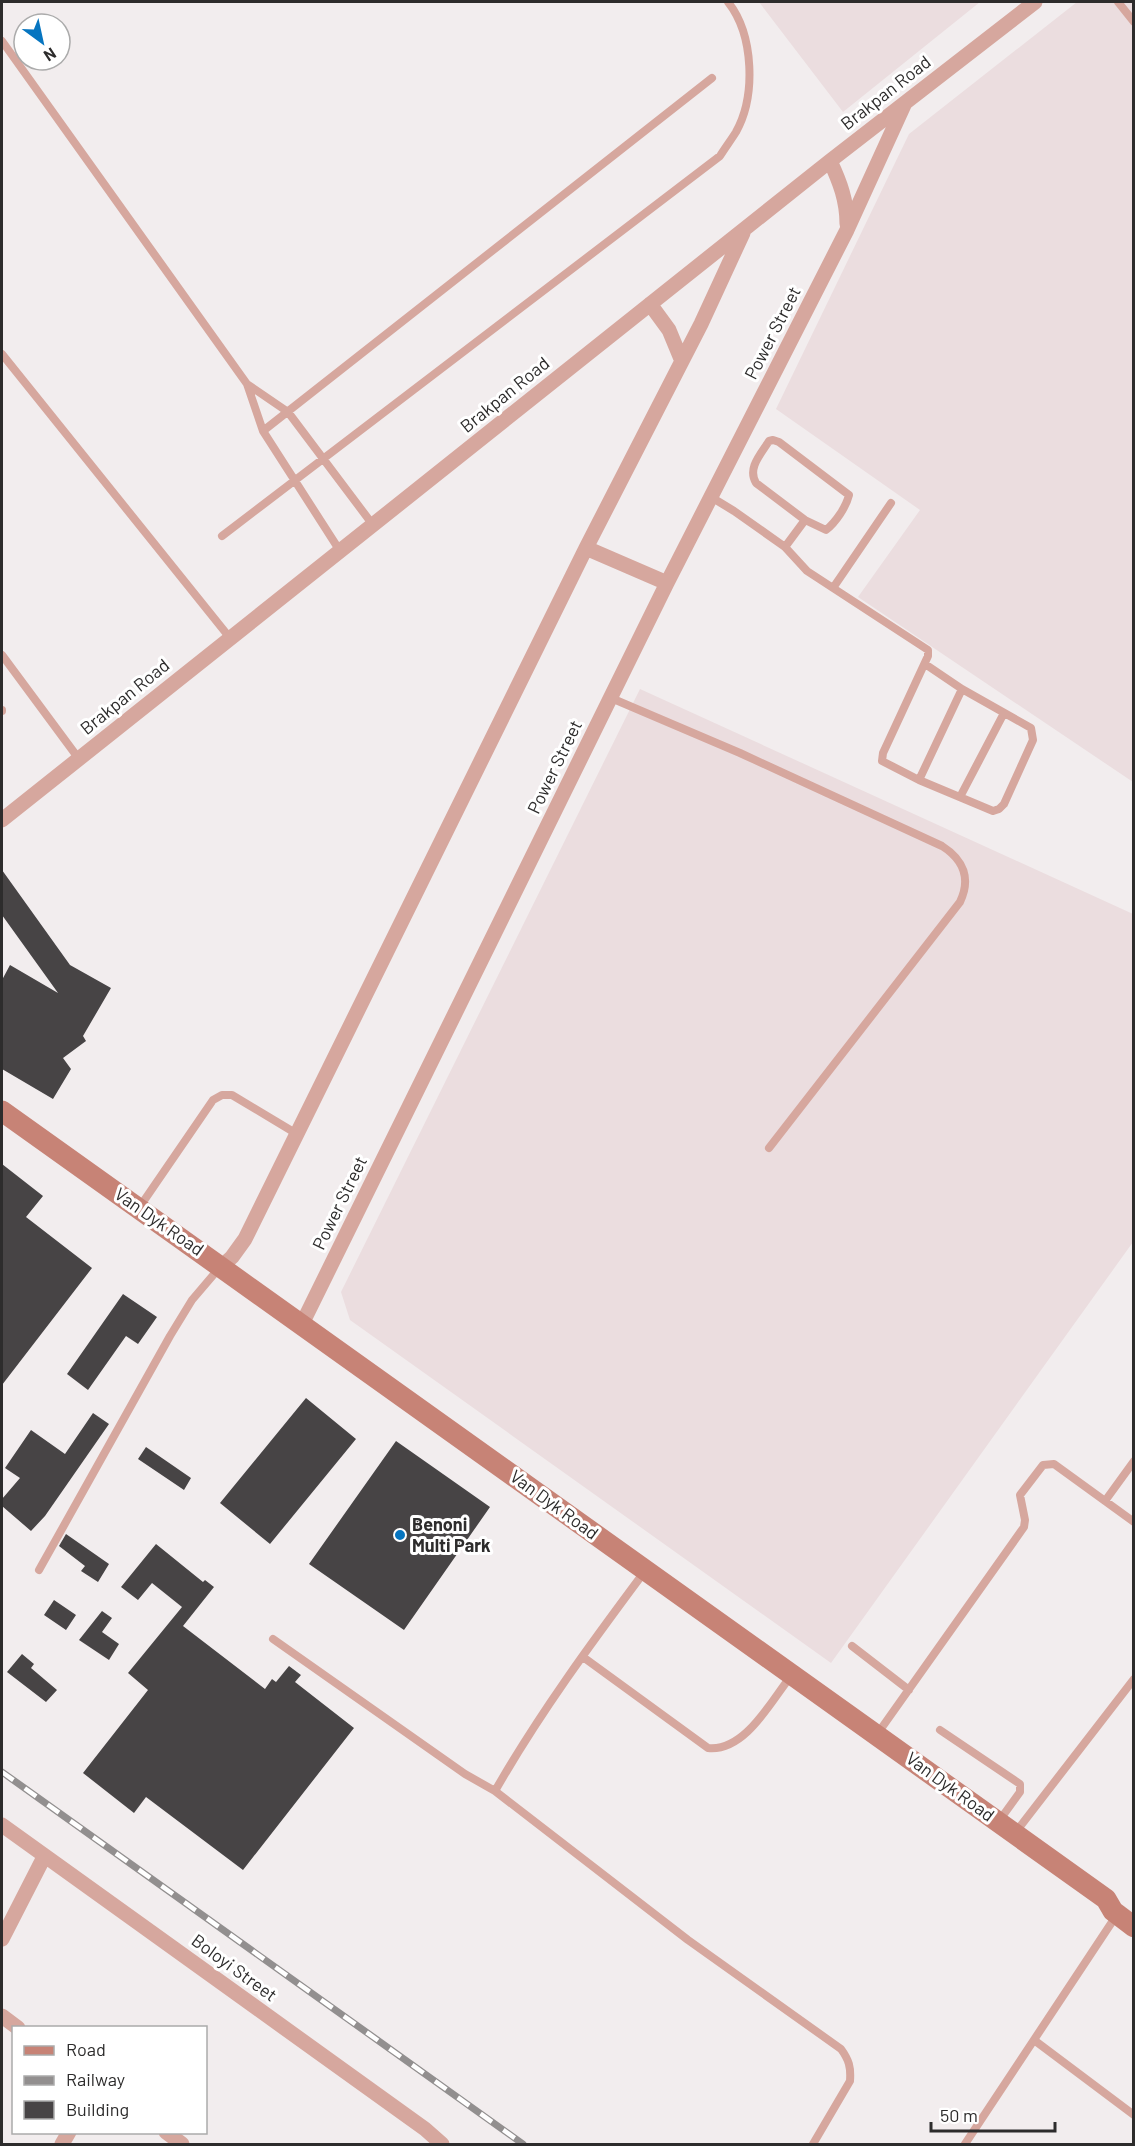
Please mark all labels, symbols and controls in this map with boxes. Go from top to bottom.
north arrow [12,12,72,72]
text: N [41,44,60,66]
street label: Brakpan Road [836,50,935,134]
street label: Power Street [739,282,805,383]
street label: Brakpan Road [455,352,553,437]
street label: Brakpan Road [75,654,173,739]
street label: Power Street [522,716,586,817]
street label: Power Street [307,1152,371,1253]
street label: Van Dyk Road [111,1182,208,1260]
street label: Van Dyk Road [506,1465,603,1544]
place label: Benoni Multi Park [412,1513,491,1556]
marker: Benoni Multi Park [393,1528,407,1542]
street label: Van Dyk Road [902,1747,999,1826]
street label: Boloyi Street [188,1929,282,2006]
legend [12,2026,207,2134]
text: Road [66,2038,106,2060]
text: Railway [66,2068,125,2090]
scale bar [931,2095,1056,2133]
text: Building [66,2098,129,2120]
text: 50 m [940,2104,978,2126]

